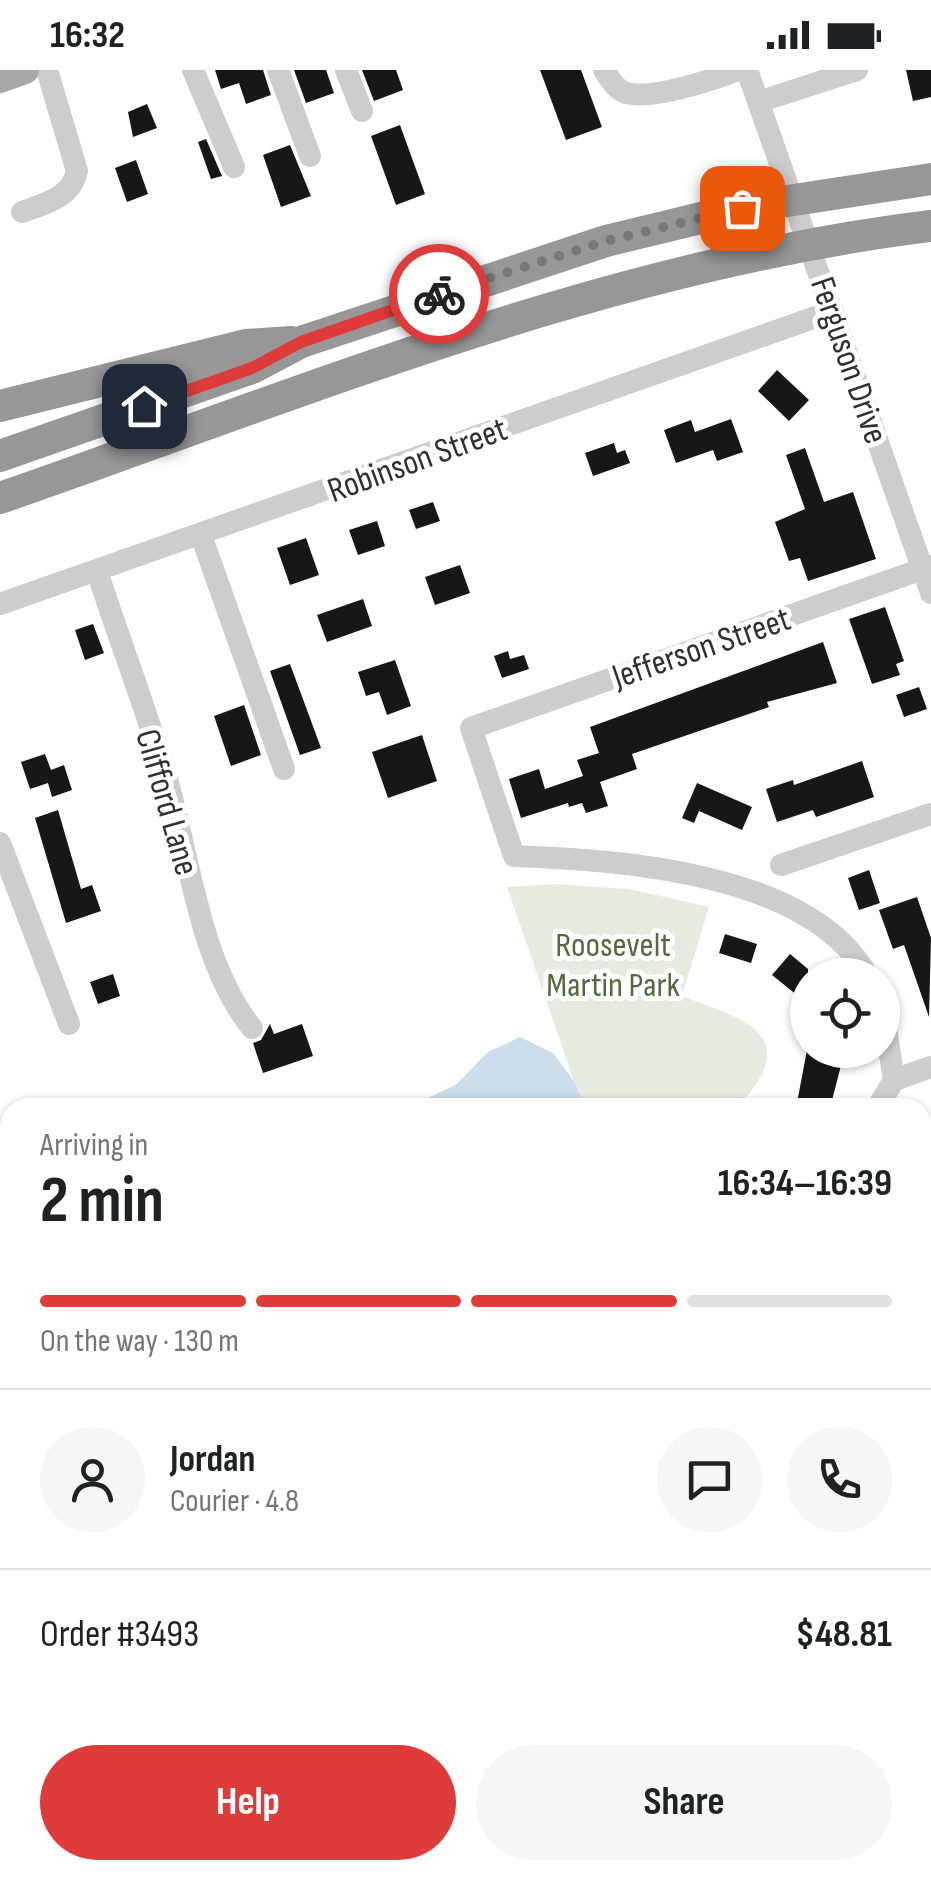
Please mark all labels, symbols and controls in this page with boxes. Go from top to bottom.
text: 16:32 [50,13,125,58]
pin [700,166,785,251]
icon: bag [715,181,770,236]
courier [389,244,489,344]
icon: bike [412,267,467,322]
street label: Ferguson Drive [800,272,897,449]
pin [102,364,187,449]
icon: home [117,379,172,434]
street label: Robinson Street [322,408,513,513]
street label: Jefferson Street [606,598,796,699]
street label: Clifford Lane [125,725,208,880]
park label: Roosevelt Martin Park [546,924,680,1007]
map controls [790,958,900,1068]
button: locate [790,958,900,1068]
text: Arriving in [40,1126,148,1165]
text: 16:34–16:39 [718,1161,892,1206]
text: 2 min [40,1163,164,1241]
text: On the way · 130 m [40,1322,239,1361]
button: person [40,1427,145,1532]
button: chat [657,1427,762,1532]
button: phone [787,1427,892,1532]
text: Jordan [170,1437,255,1482]
text: Courier · 4.8 [170,1482,299,1521]
text: Order #3493 [40,1612,199,1657]
text: $48.81 [796,1612,892,1657]
button: Help [40,1745,456,1860]
button: Share [476,1745,892,1860]

